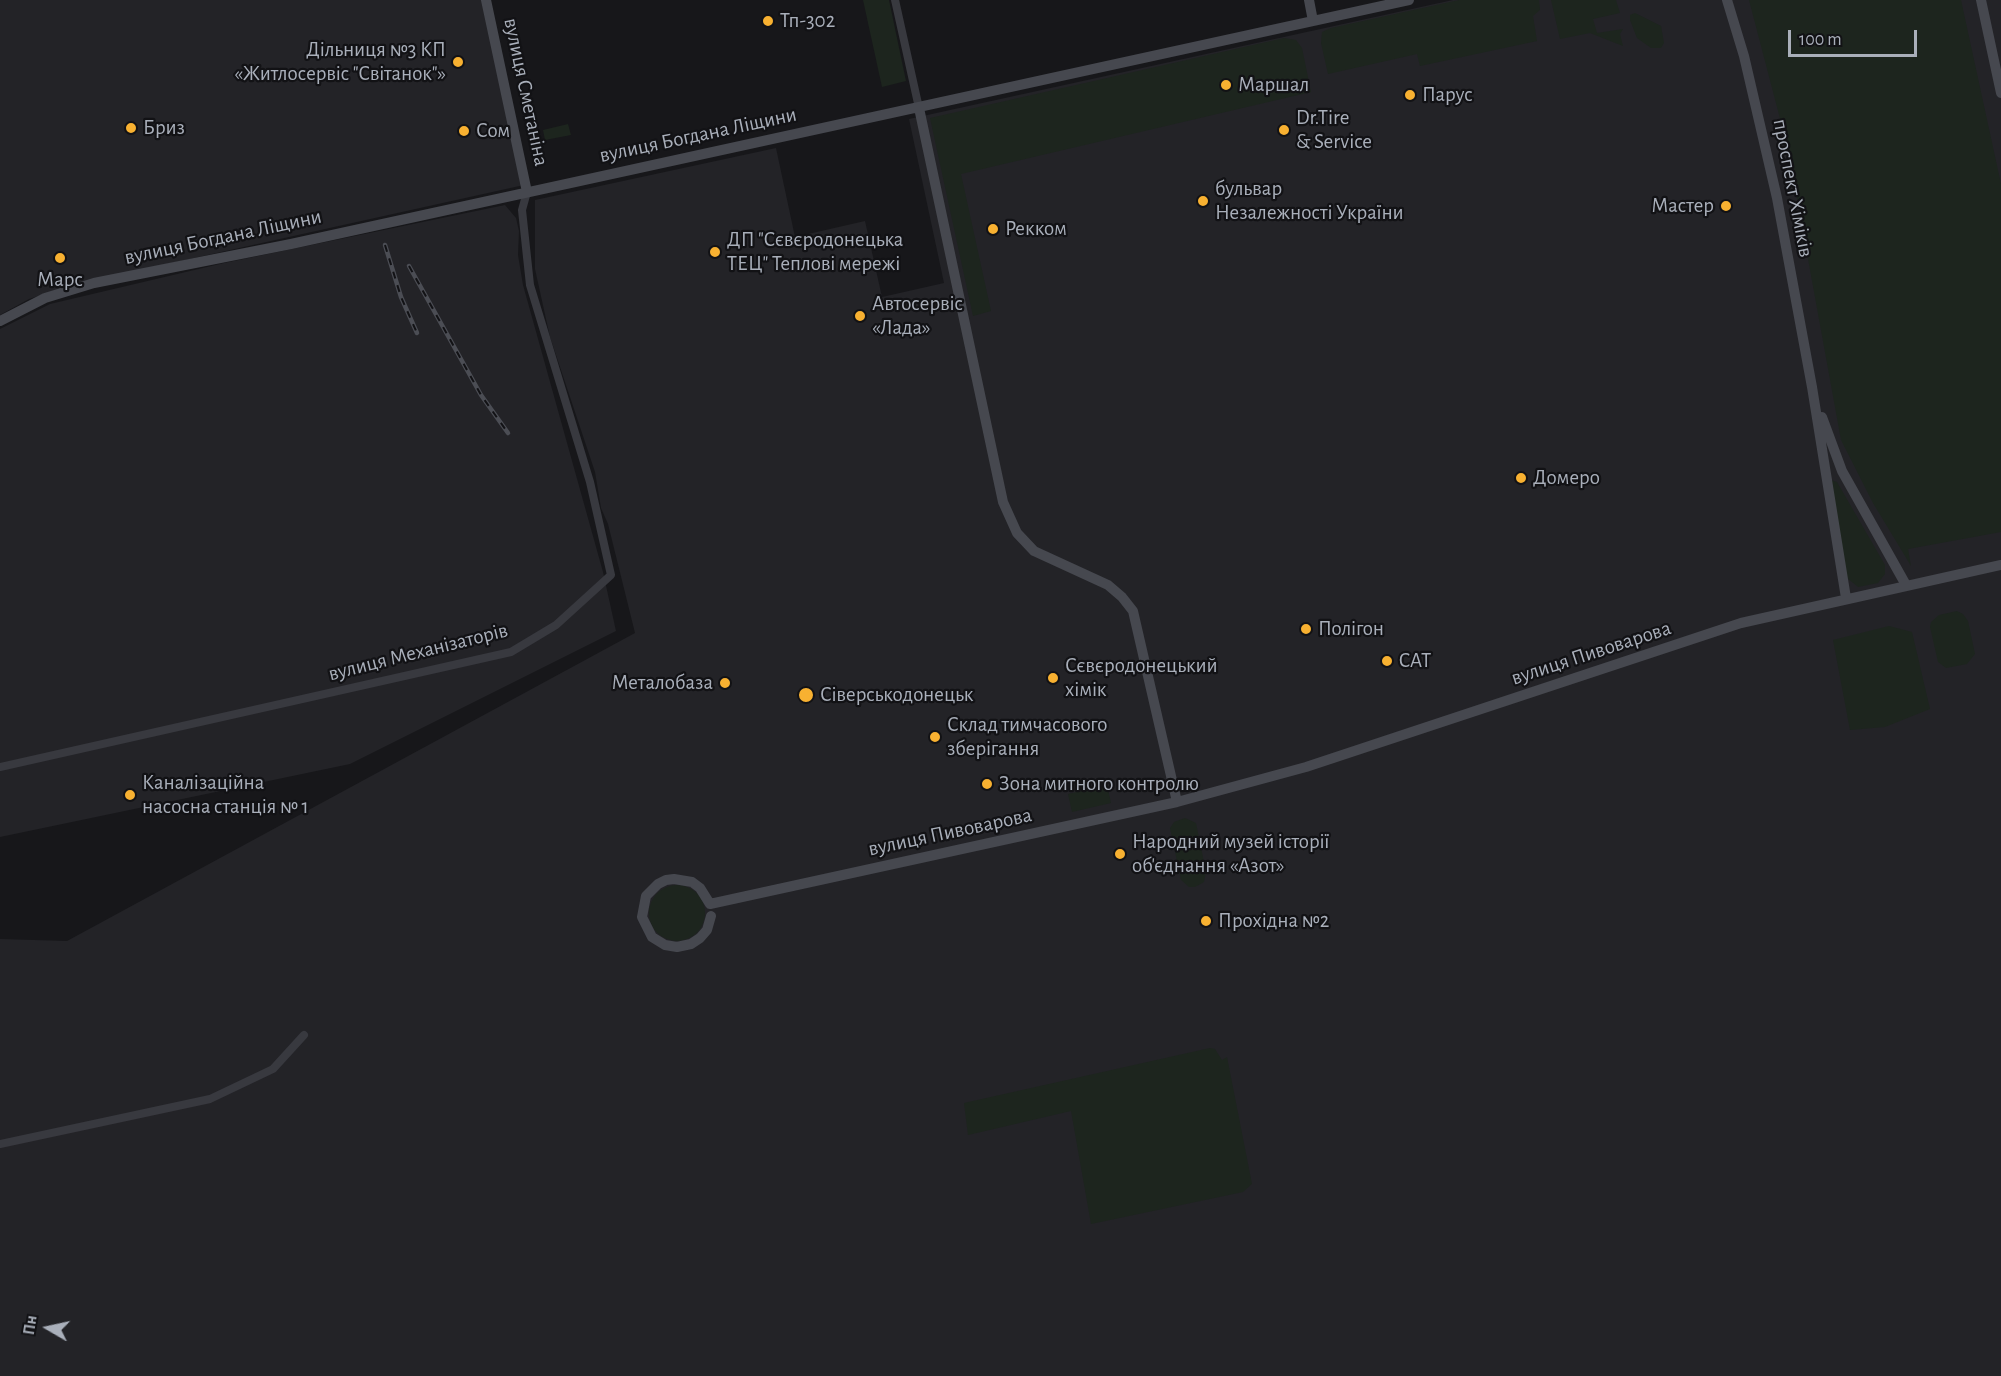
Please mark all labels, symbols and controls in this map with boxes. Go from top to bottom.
place label: Тп-302 [780,8,835,34]
marker: Тп-302 [761,14,775,28]
street label: вулиця Сметаніна [498,16,554,168]
scale bar [1791,18,1920,56]
text: 100 m [1799,31,1842,49]
place label: Дільниця №3 КП «Житлосервіс "Світанок"» [234,37,446,87]
marker: Дільниця №3 КП «Житлосервіс "Світанок"» [451,55,465,69]
place label: Маршал [1238,72,1309,98]
marker: Маршал [1219,78,1233,92]
place label: Парус [1422,82,1473,108]
marker: Парус [1403,88,1417,102]
street label: вулиця Богдана Ліщини [597,102,799,168]
place label: Dr.Tire & Service [1296,105,1372,155]
place label: Бриз [143,115,185,141]
street label: проспект Хіміків [1767,117,1819,259]
place label: Сом [476,118,510,144]
marker: Бриз [124,121,138,135]
marker: Dr.Tire & Service [1277,123,1291,137]
marker: Сом [457,124,471,138]
place label: бульвар Незалежності України [1215,176,1404,226]
place label: Мастер [1651,193,1714,219]
marker: бульвар Незалежності України [1196,194,1210,208]
marker: Мастер [1719,199,1733,213]
street label: вулиця Богдана Ліщини [122,204,324,270]
place label: Рекком [1005,216,1067,242]
marker: Рекком [986,222,1000,236]
place label: ДП "Сєвєродонецька ТЕЦ" Теплові мережі [727,227,903,277]
marker: ДП "Сєвєродонецька ТЕЦ" Теплові мережі [708,245,722,259]
marker: Марс [53,251,67,265]
place label: Марс [37,267,83,293]
place label: Автосервіс «Лада» [872,291,963,341]
marker: Автосервіс «Лада» [853,309,867,323]
place label: Домеро [1533,465,1600,491]
marker: Домеро [1514,471,1528,485]
street label: вулиця Пивоварова [1508,615,1674,691]
place label: Полігон [1318,616,1384,642]
street label: вулиця Механізаторів [326,617,510,687]
marker: Полігон [1299,622,1313,636]
place label: CAT [1399,648,1431,674]
place label: Сєвєродонецький хімік [1065,653,1218,703]
marker: CAT [1380,654,1394,668]
place label: Металобаза [611,670,713,696]
marker: Сєвєродонецький хімік [1046,671,1060,685]
marker: Металобаза [718,676,732,690]
place label: Сіверськодонецьк [820,682,973,708]
marker: Сіверськодонецьк [797,686,815,704]
place label: Склад тимчасового зберігання [947,712,1107,762]
marker: Склад тимчасового зберігання [928,730,942,744]
place label: Каналізаційна насосна станція № 1 [142,770,309,820]
place label: Зона митного контролю [999,771,1199,797]
marker: Зона митного контролю [980,777,994,791]
marker: Каналізаційна насосна станція № 1 [123,788,137,802]
street label: вулиця Пивоварова [866,802,1034,862]
place label: Народний музей історії об'єднання «Азот» [1132,829,1329,879]
marker: Народний музей історії об'єднання «Азот» [1113,847,1127,861]
place label: Прохідна №2 [1218,908,1329,934]
marker: Прохідна №2 [1199,914,1213,928]
north arrow [18,1298,78,1358]
text: Пн [21,1314,40,1336]

